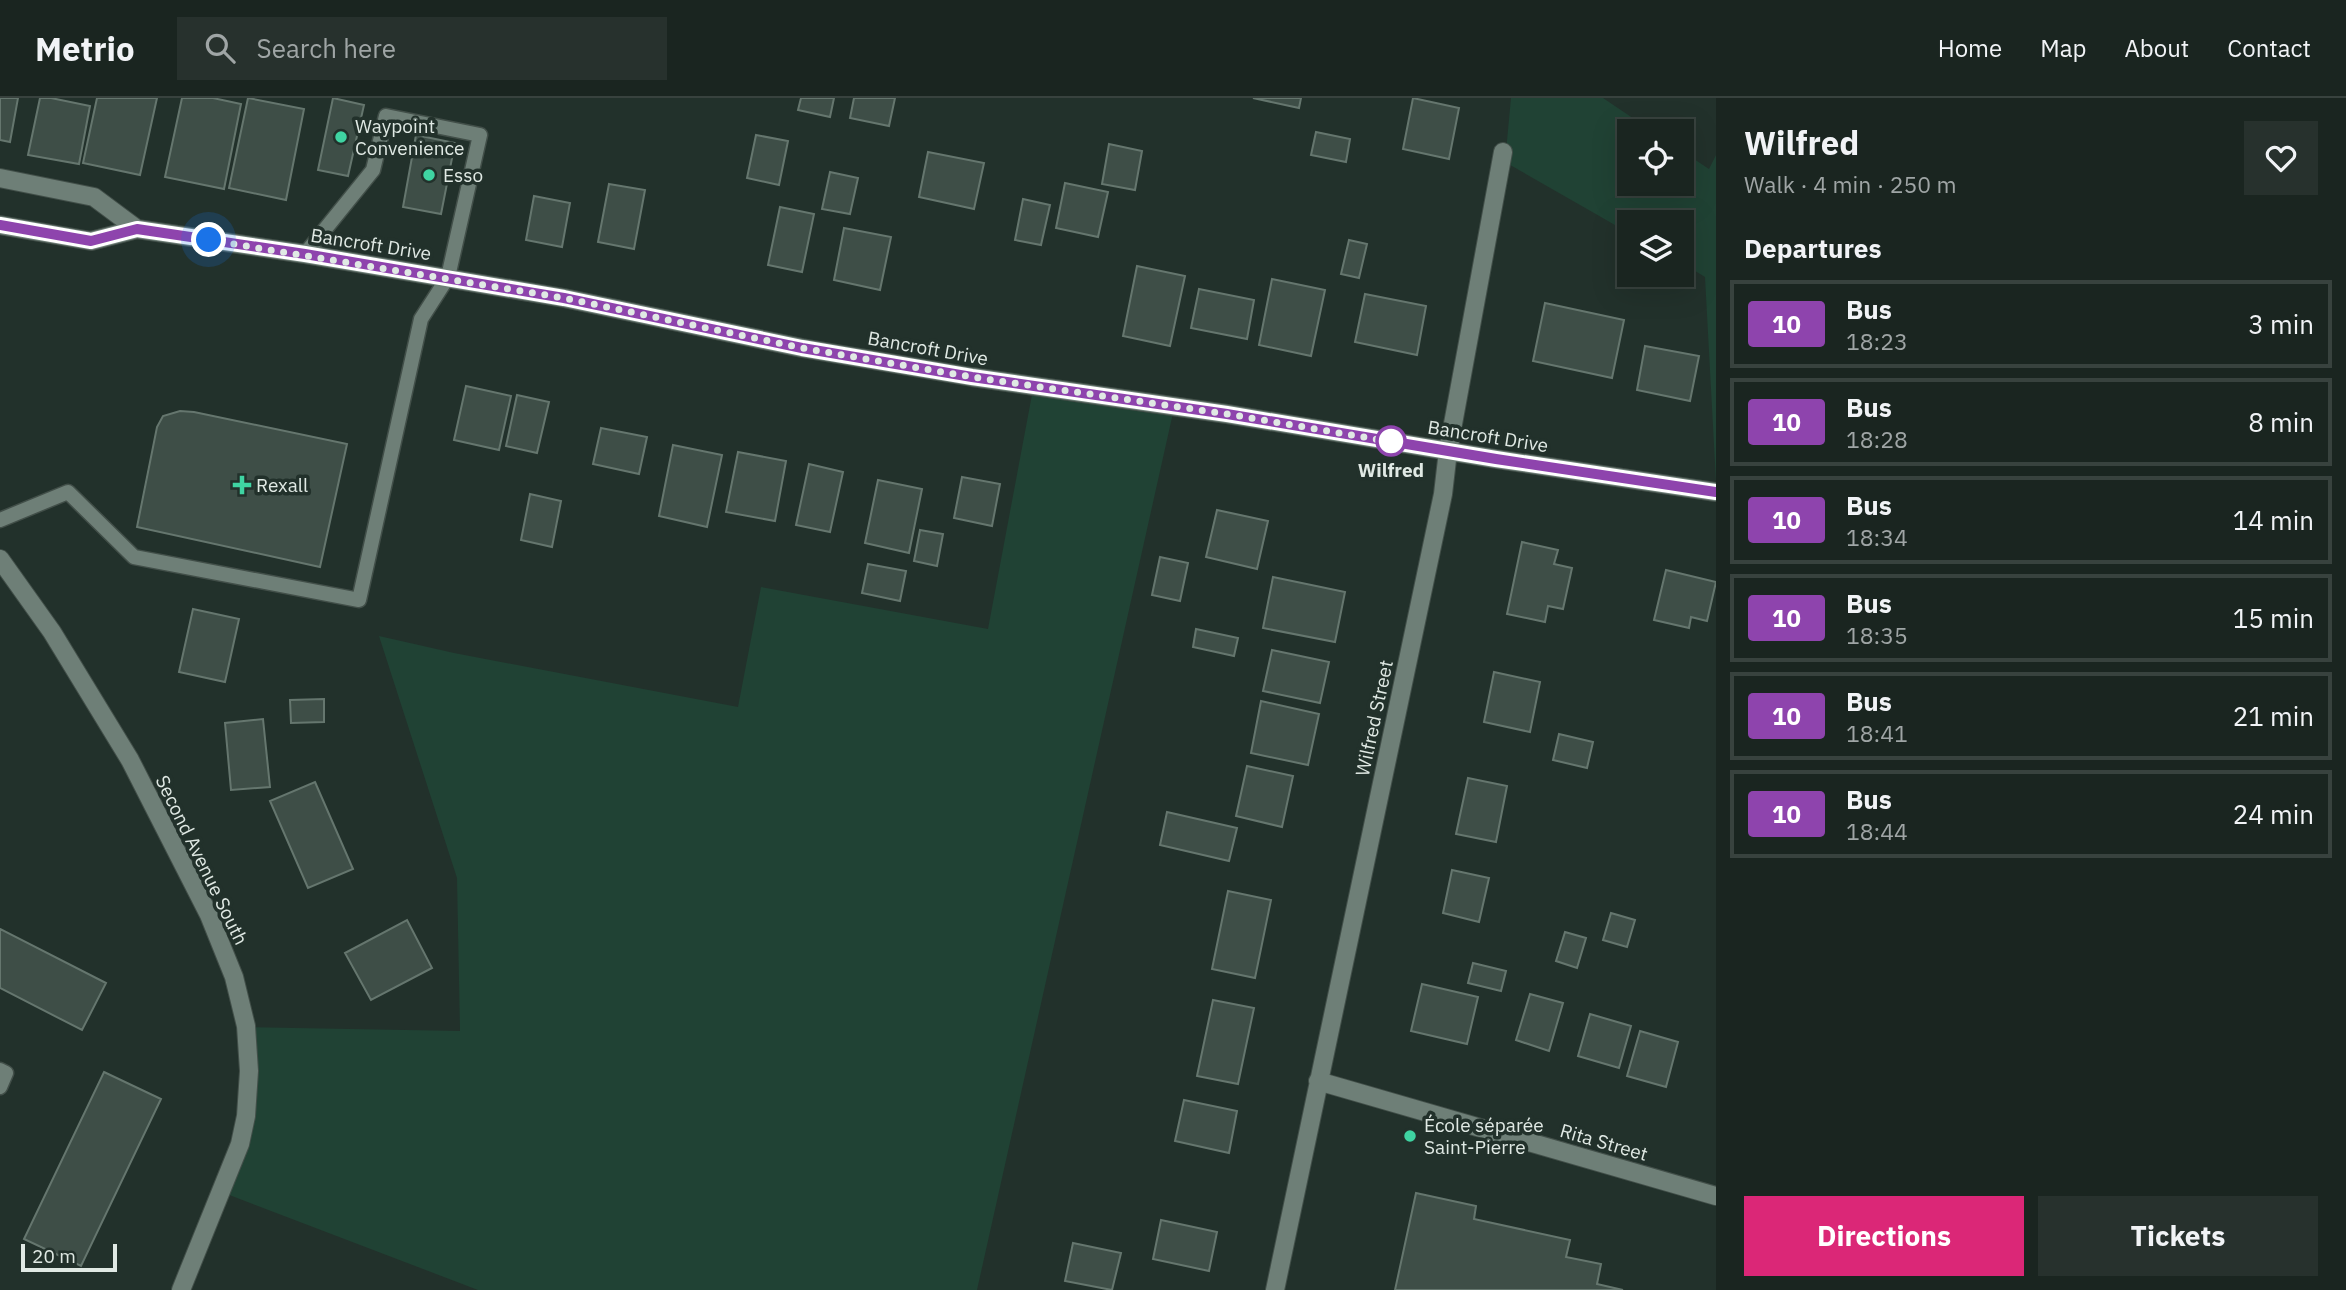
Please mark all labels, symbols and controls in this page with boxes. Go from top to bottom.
search box [177,17,667,80]
text: Metrio [35,27,135,70]
icon: search [201,29,239,67]
text: Search here [257,31,396,65]
text: Home [1938,32,2002,64]
text: Map [2040,32,2086,64]
text: About [2124,32,2189,64]
text: Contact [2227,32,2311,64]
place label: Waypoint Convenience [355,114,464,160]
map controls [1617,119,1694,287]
button: locate [1617,119,1694,196]
text: Wilfred [1744,121,1859,164]
button: heart [2244,121,2318,195]
marker: Waypoint Convenience [333,129,349,145]
place label: Esso [443,163,483,187]
marker: Esso [421,167,437,183]
text: Walk · 4 min · 250 m [1744,169,1957,199]
button: layers [1617,210,1694,287]
your location [191,222,226,257]
street label: Bancroft Drive [309,223,433,265]
text: Departures [1744,231,1882,265]
text: Bus [1846,292,1892,326]
text: 3 min [2248,307,2314,341]
text: 10 [1772,308,1801,340]
street label: Bancroft Drive [866,326,990,370]
text: 18:23 [1846,326,1908,356]
text: Bus [1846,390,1892,424]
text: 8 min [2248,405,2314,439]
text: 10 [1772,406,1801,438]
street label: Bancroft Drive [1426,415,1550,457]
text: 18:28 [1846,424,1908,454]
marker: Wilfred [1376,426,1406,456]
place label: Wilfred [1358,458,1424,482]
place label: Rexall [256,473,308,497]
marker: Rexall [234,477,250,493]
text: Bus [1846,488,1892,522]
text: 14 min [2233,503,2314,537]
text: 10 [1772,504,1801,536]
text: 18:34 [1846,522,1908,552]
text: Bus [1846,586,1892,620]
text: 15 min [2233,601,2314,635]
text: 10 [1772,602,1801,634]
text: 18:35 [1846,620,1908,650]
street label: Wilfred Street [1350,658,1398,778]
text: Bus [1846,684,1892,718]
text: 21 min [2233,699,2314,733]
text: 10 [1772,700,1801,732]
text: 18:41 [1846,718,1908,748]
street label: Second Avenue South [151,771,253,949]
text: Bus [1846,782,1892,816]
text: 24 min [2233,797,2314,831]
text: 10 [1772,798,1801,830]
text: 18:44 [1846,816,1908,846]
place label: École séparée Saint-Pierre [1424,1113,1544,1159]
street label: Rita Street [1557,1118,1651,1166]
marker: École séparée Saint-Pierre [1402,1128,1418,1144]
button: Directions [1744,1196,2024,1276]
button: Tickets [2038,1196,2318,1276]
scale bar [21,1241,117,1273]
text: 20 m [32,1244,76,1268]

